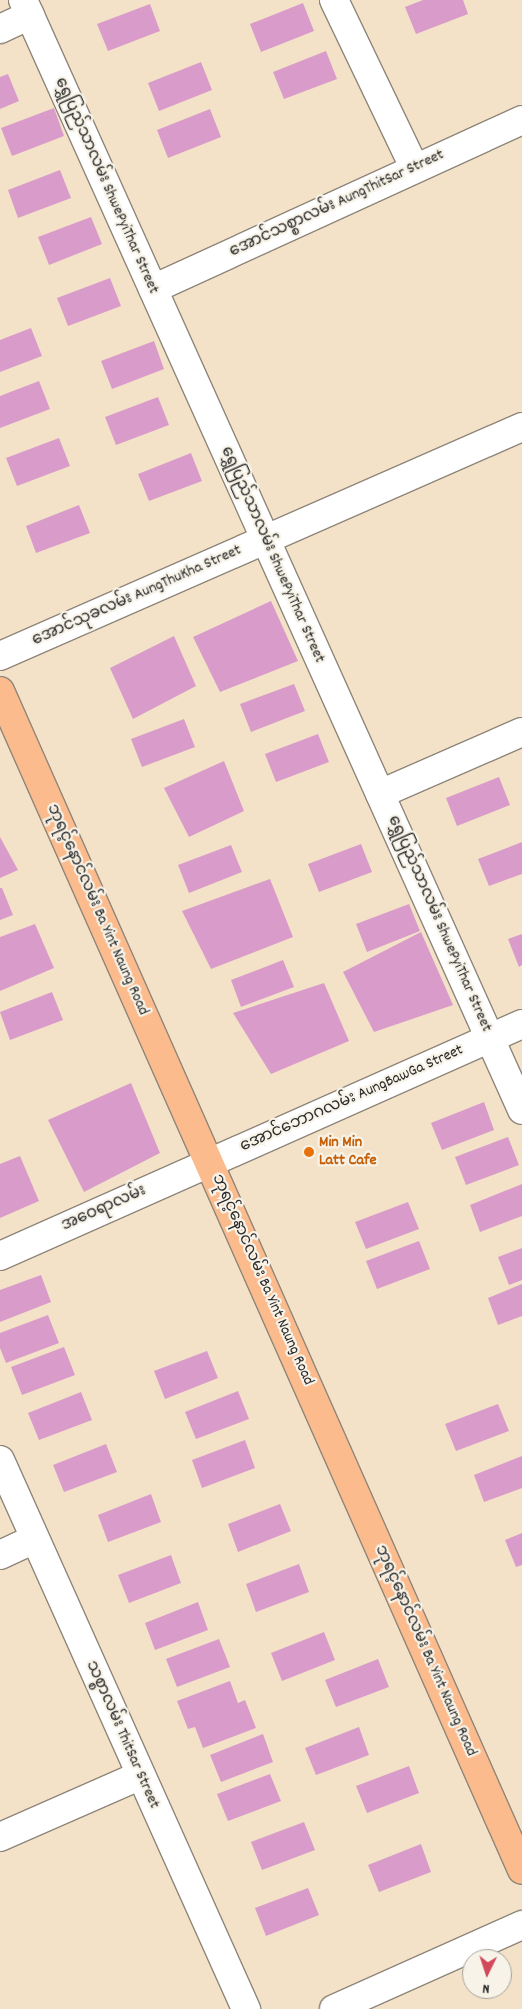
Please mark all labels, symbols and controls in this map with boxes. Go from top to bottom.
street label: ရွှေပြည်သာလမ်း ShwePyiThar Street [50,75,162,297]
street label: အောင်သစ္စာလမ်း AungThitSar Street [227,146,447,262]
street label: ရွှေပြည်သာလမ်း ShwePyiThar Street [216,444,328,666]
street label: အောင်သုခလမ်း AungThuKha Street [29,541,245,651]
street label: ဘုရင့်နောင်လမ်း Ba Yint Naung Road [42,802,152,1018]
street label: ရွှေပြည်သာလမ်း ShwePyiThar Street [383,813,495,1035]
street label: အောင်ဘောဂလမ်း AungBawGa Street [238,1041,466,1157]
place label: Min Min Latt Cafe [319,1133,377,1171]
marker: Min Min Latt Cafe [303,1146,315,1158]
street label: ဘုရင့်နောင်လမ်း Ba Yint Naung Road [207,1172,317,1388]
street label: အဝေရာလမ်း [59,1182,149,1236]
street label: ဘုရင့်နောင်လမ်း Ba Yint Naung Road [370,1543,480,1759]
street label: သစ္စာလမ်း ThitSar Street [81,1658,163,1812]
north arrow [462,1949,512,1999]
text: N [482,1978,490,1998]

